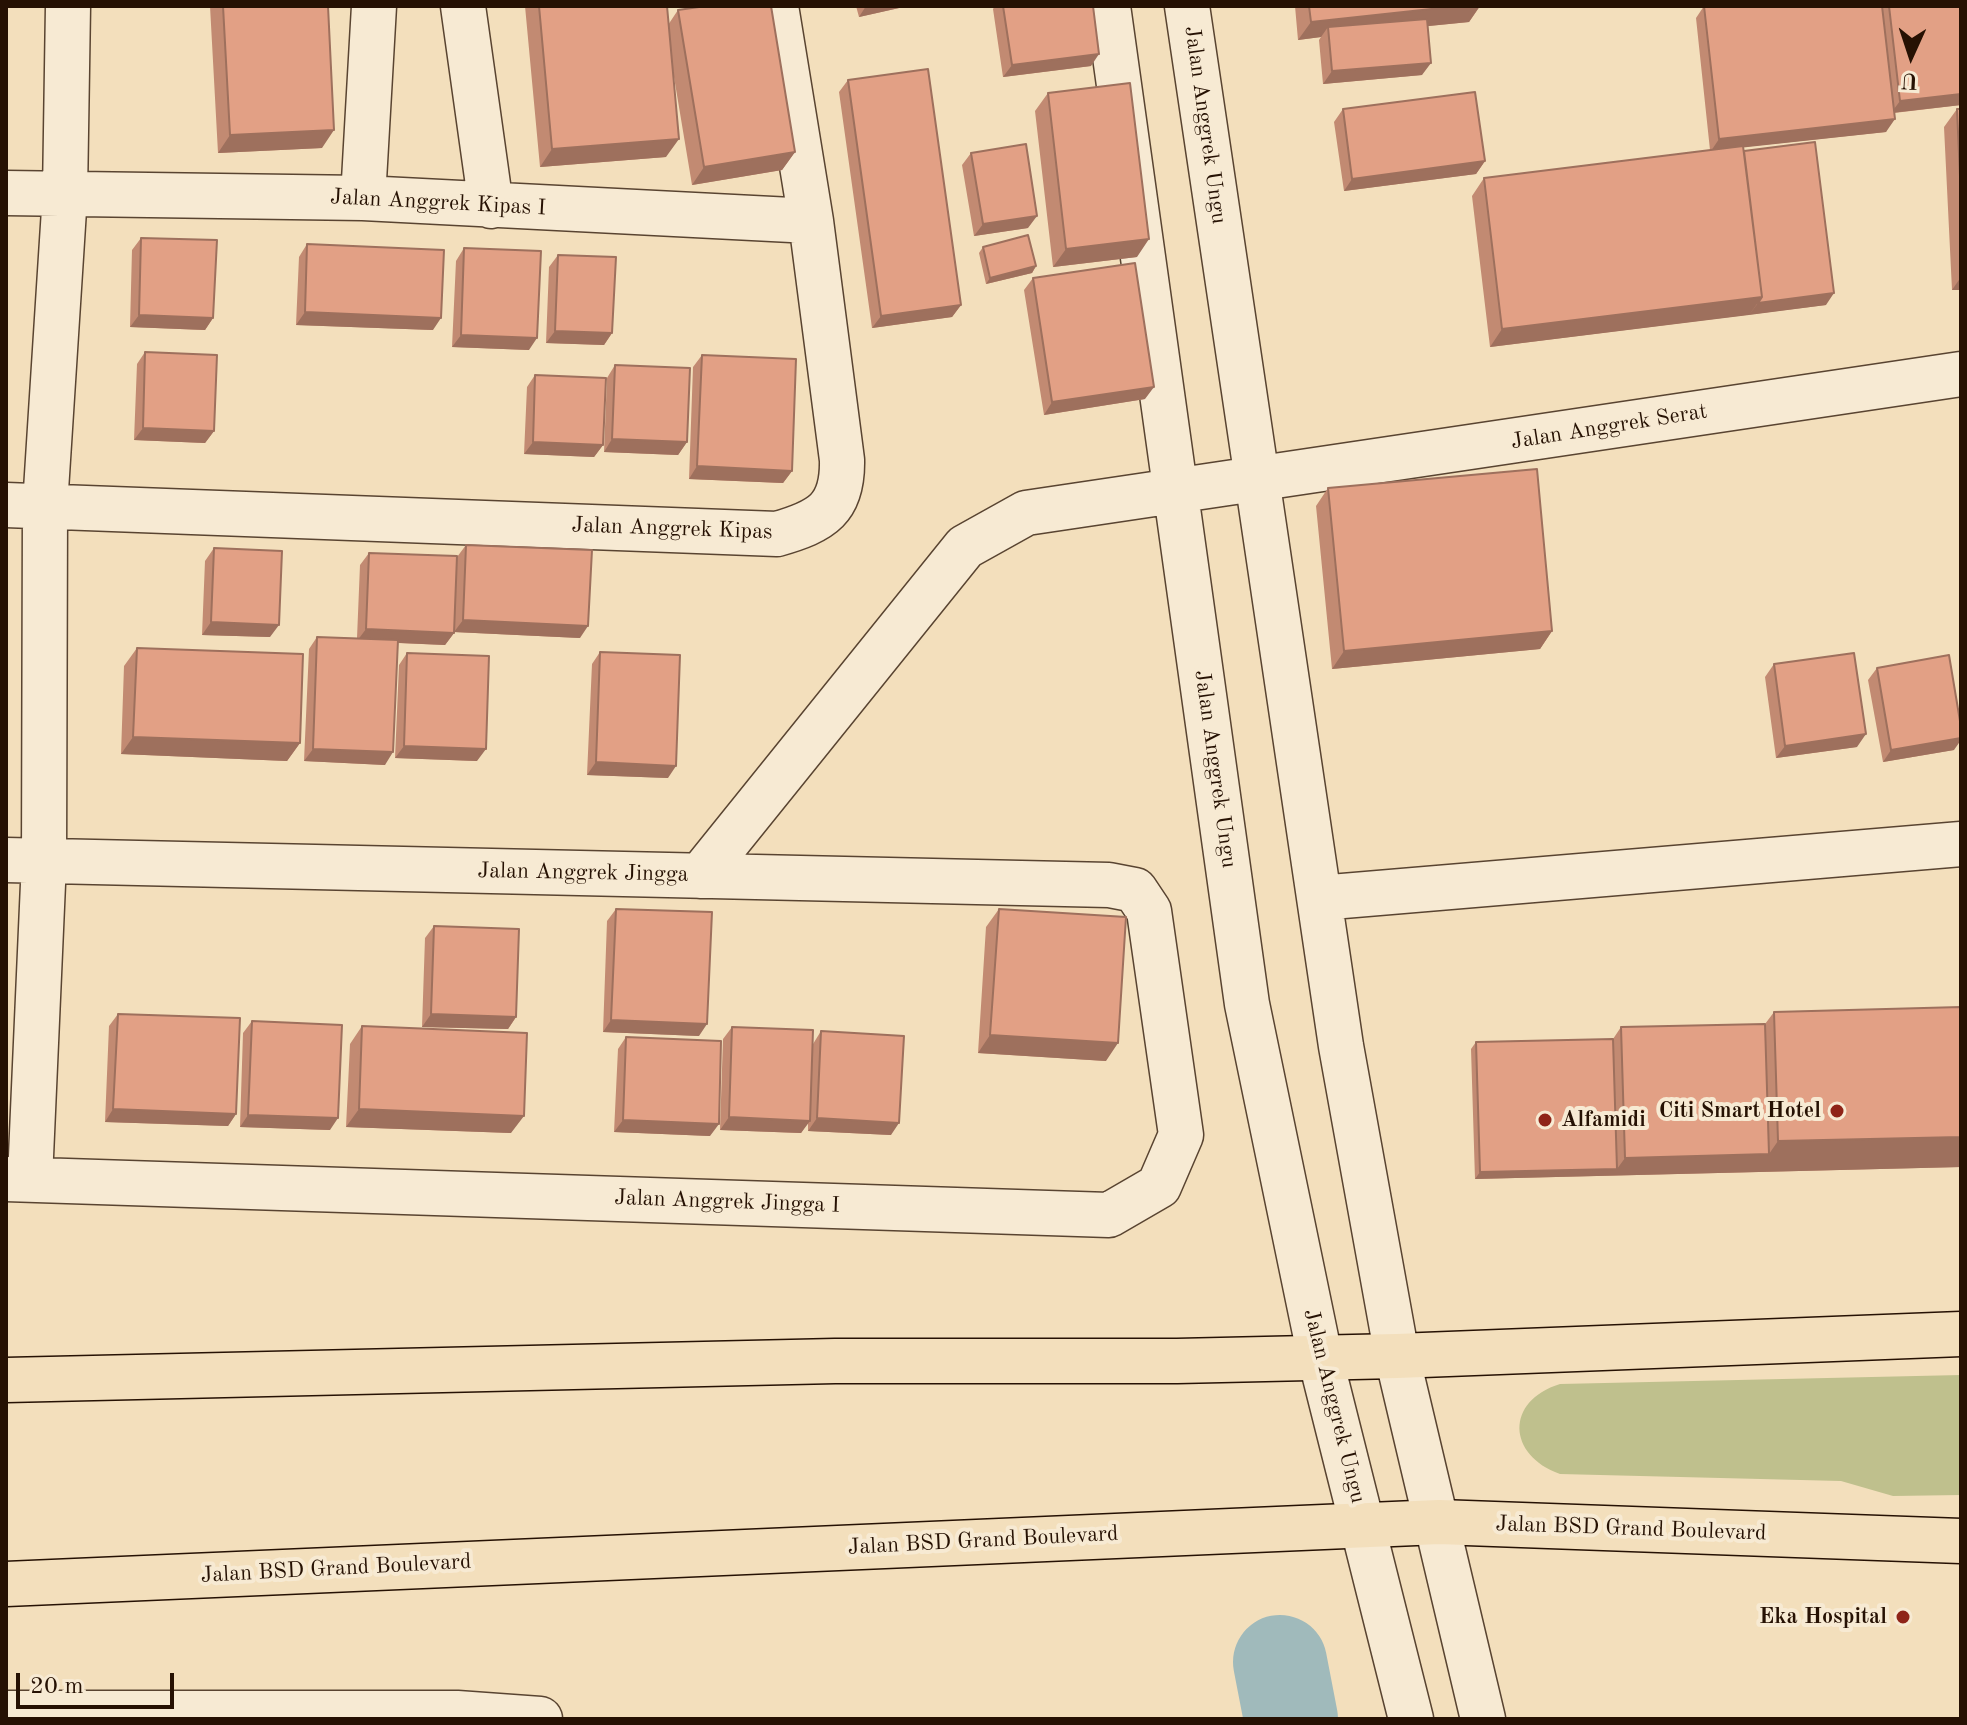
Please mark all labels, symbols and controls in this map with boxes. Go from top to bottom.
north arrow [1871,16,1951,96]
street label: Jalan Anggrek Ungu [1178,24,1232,226]
text: U [1900,69,1919,91]
street label: Jalan Anggrek Kipas I [329,184,547,222]
street label: Jalan Anggrek Serat [1509,398,1709,456]
street label: Jalan Anggrek Kipas [571,512,773,546]
street label: Jalan Anggrek Ungu [1188,668,1242,870]
street label: Jalan Anggrek Jingga [477,858,689,888]
place label: Citi Smart Hotel [1659,1098,1821,1124]
marker: Citi Smart Hotel [1828,1102,1846,1120]
place label: Alfamidi [1561,1107,1646,1133]
marker: Alfamidi [1536,1111,1554,1129]
street label: Jalan Anggrek Jingga I [614,1185,840,1219]
street label: Jalan Anggrek Ungu [1297,1306,1371,1506]
street label: Jalan BSD Grand Boulevard [1495,1511,1767,1547]
street label: Jalan BSD Grand Boulevard [847,1521,1119,1561]
street label: Jalan BSD Grand Boulevard [200,1549,472,1589]
place label: Eka Hospital [1759,1604,1887,1630]
marker: Eka Hospital [1894,1608,1912,1626]
scale bar [20,1657,178,1707]
text: 20 m [30,1675,84,1699]

